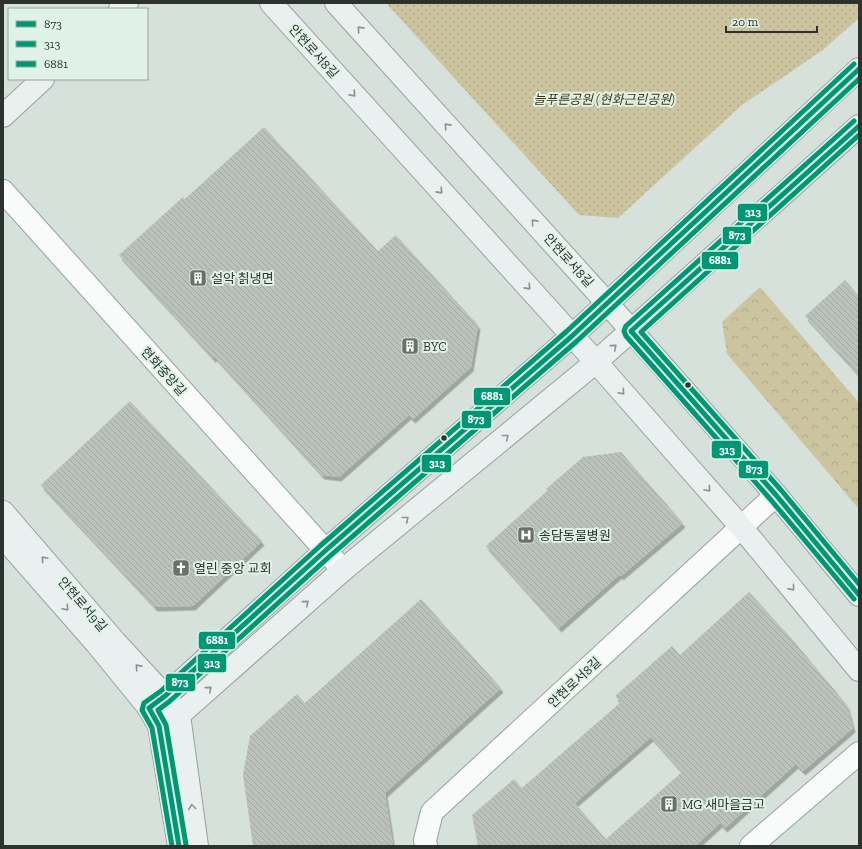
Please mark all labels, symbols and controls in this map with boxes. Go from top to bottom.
legend [8,8,148,80]
scale bar [726,8,817,34]
text: 20 m [732,15,759,29]
text: 873 [44,17,62,31]
street label: 안현로서8길 [286,21,342,81]
one-way arrow [357,26,365,34]
text: 313 [44,37,60,51]
text: 6881 [44,57,68,71]
one-way arrow [348,89,356,97]
park label: 늘푸른공원 (현화근린공원) [533,92,675,107]
one-way arrow [445,123,452,130]
one-way arrow [436,186,443,193]
line badge: 313 [737,203,768,222]
text: 313 [745,206,761,219]
one-way arrow [532,219,539,227]
line badge: 873 [722,226,752,245]
text: 873 [728,229,746,242]
street label: 안현로서8길 [541,230,597,290]
line badge: 6881 [701,251,739,270]
text: 6881 [709,254,732,267]
building icon: 설악 칡냉면 [188,268,208,288]
place label: 설악 칡냉면 [211,271,274,286]
one-way arrow [523,282,530,290]
building icon: BYC [400,336,420,356]
place label: BYC [423,339,447,354]
street label: 현화중앙길 [138,344,189,399]
one-way arrow [609,344,616,351]
unlabelled marker [683,380,693,390]
line badge: 6881 [473,387,511,406]
one-way arrow [617,387,624,394]
text: 6881 [481,390,504,403]
line badge: 873 [461,410,492,429]
text: 873 [467,413,485,426]
unlabelled marker [439,433,449,443]
one-way arrow [501,434,509,441]
line badge: 313 [711,440,742,459]
text: 313 [719,444,735,457]
line badge: 313 [421,454,452,473]
text: 313 [429,457,445,470]
line badge: 873 [738,460,769,479]
text: 873 [745,463,763,476]
one-way arrow [703,484,710,492]
one-way arrow [401,517,408,524]
hospital icon: 송담동물병원 [516,525,536,545]
place label: 송담동물병원 [539,528,611,543]
one-way arrow [41,556,48,563]
church icon: 열린 중앙 교회 [171,558,191,578]
place label: 열린 중앙 교회 [194,561,272,576]
street label: 안현로서9길 [55,574,110,634]
one-way arrow [787,584,794,591]
one-way arrow [301,600,309,608]
one-way arrow [61,604,68,611]
line badge: 6881 [198,631,236,650]
text: 6881 [206,634,229,647]
line badge: 313 [197,653,227,673]
street label: 안현로서8길 [545,654,604,711]
text: 313 [204,657,220,670]
one-way arrow [136,664,143,672]
line badge: 873 [165,673,196,692]
text: 873 [171,676,189,689]
one-way arrow [204,686,211,693]
building icon: MG 새마을금고 [659,794,679,814]
place label: MG 새마을금고 [682,797,765,812]
one-way arrow [187,804,196,810]

